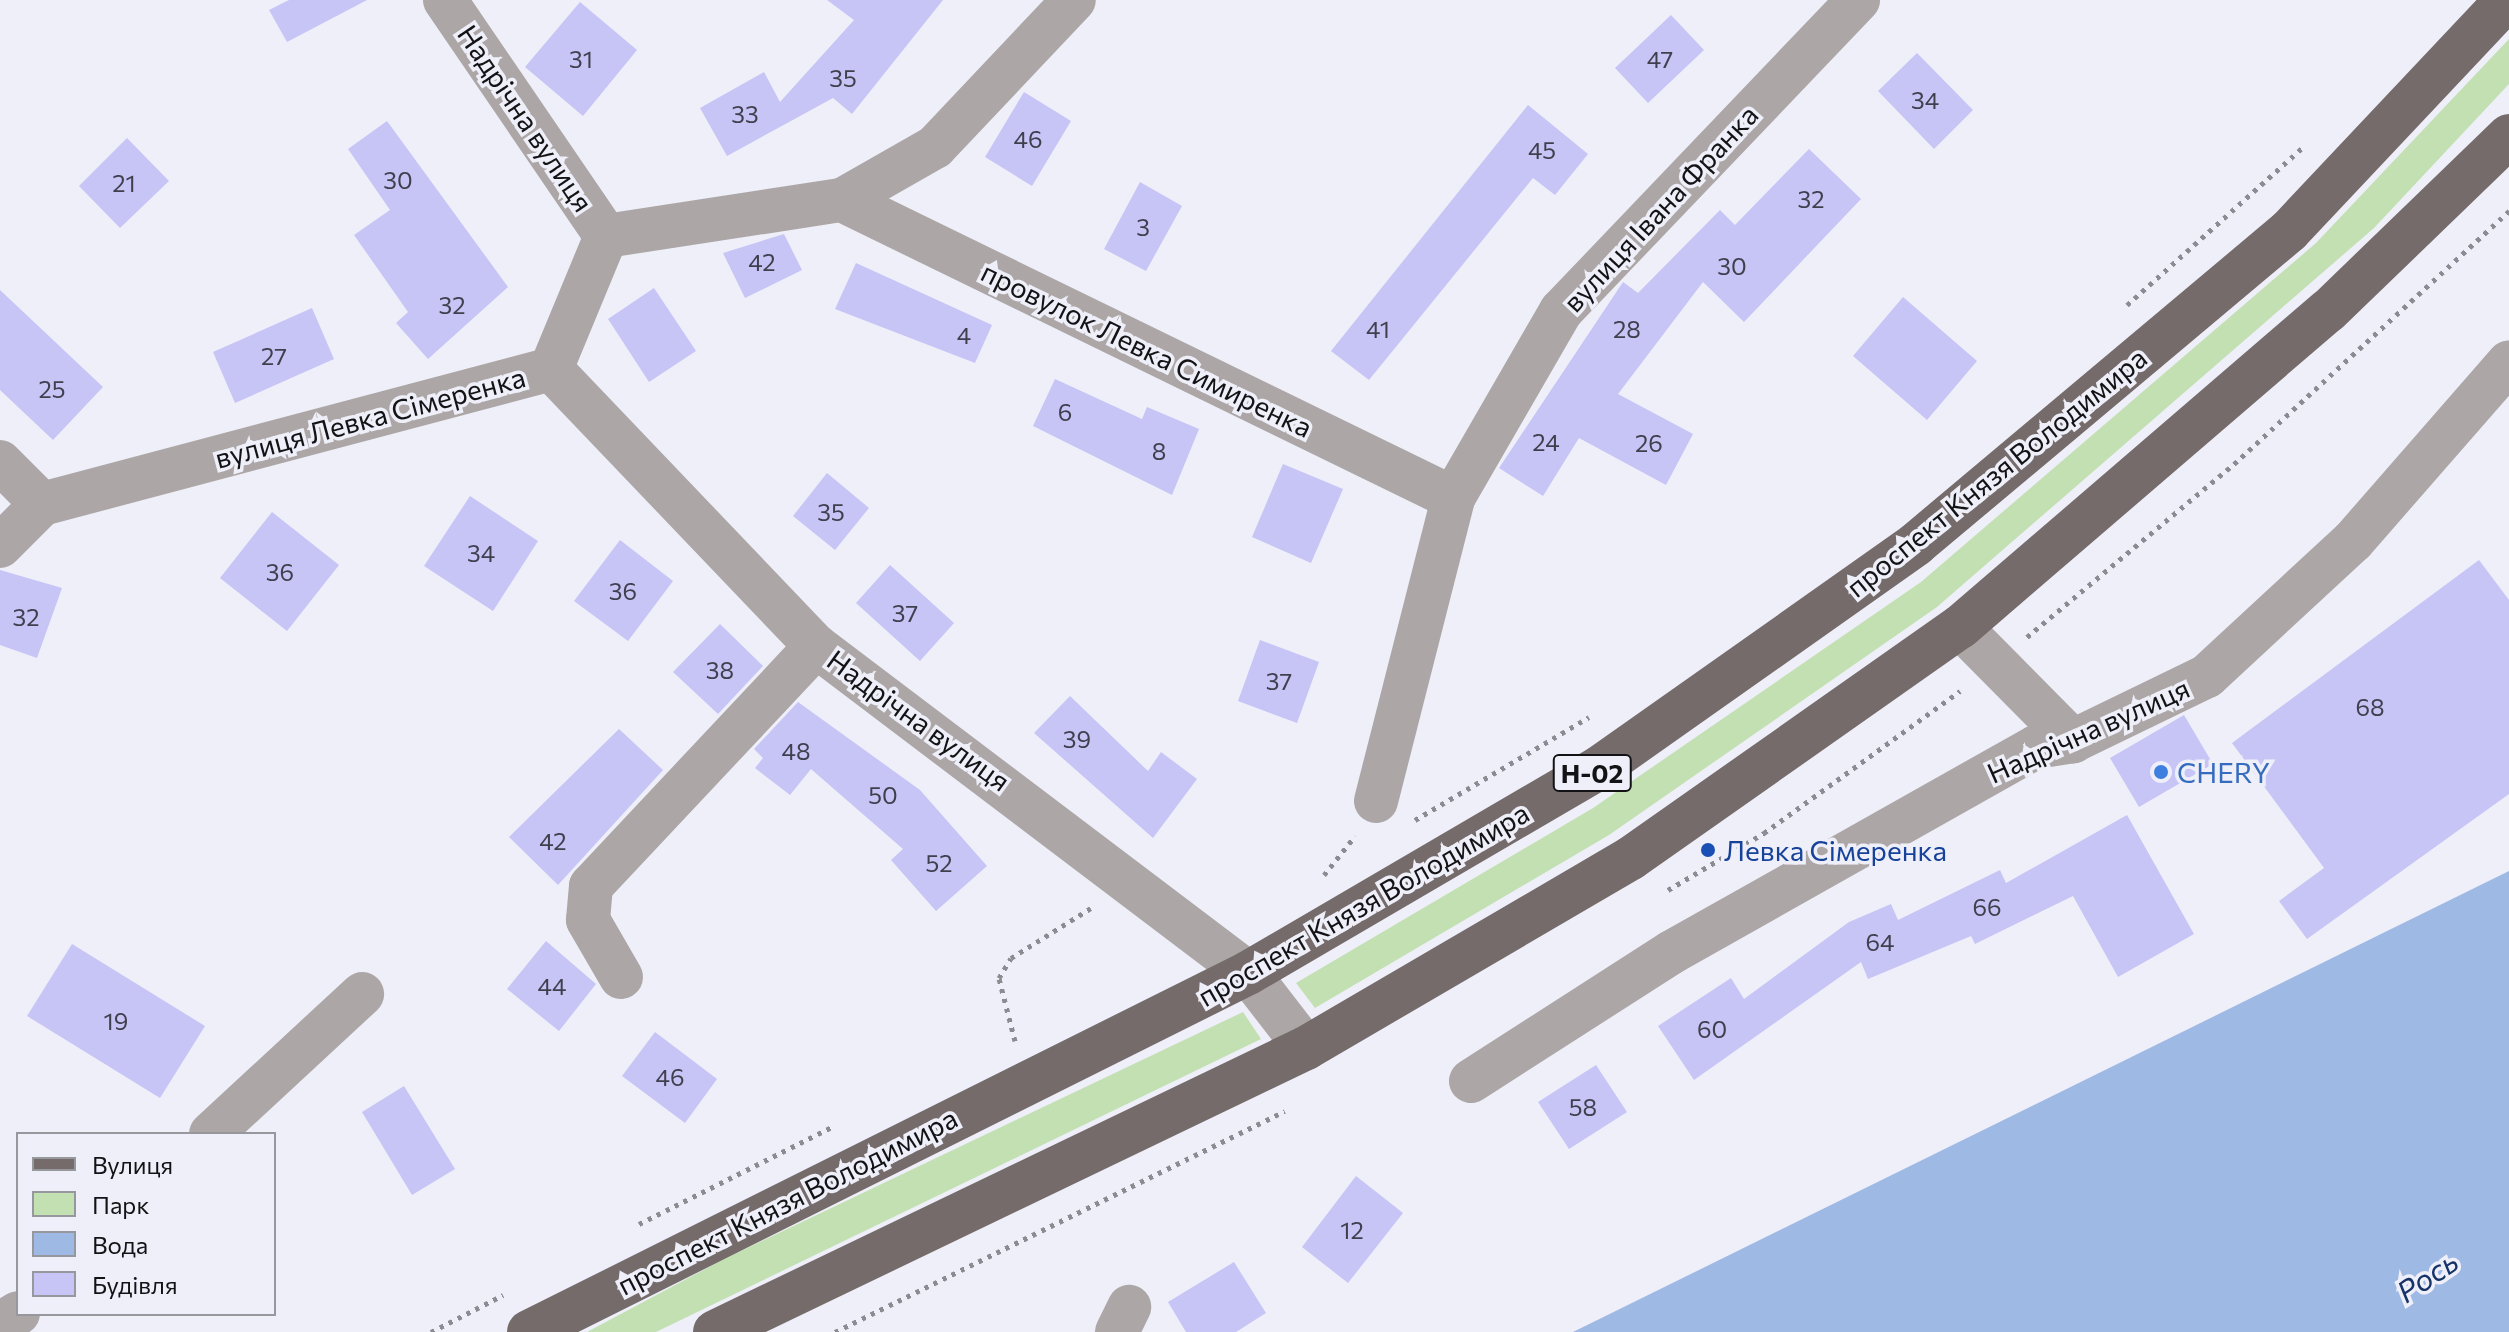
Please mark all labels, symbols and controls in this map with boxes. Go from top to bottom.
street label: Надрічна вулиця [451,18,601,218]
house number: 31 [569,45,593,73]
house number: 47 [1647,45,1673,73]
house number: 35 [829,64,857,92]
house number: 34 [1911,86,1939,114]
street label: вулиця Івана Франка [1556,98,1764,318]
house number: 33 [731,100,759,128]
house number: 46 [1014,125,1042,153]
house number: 45 [1528,136,1556,164]
house number: 30 [383,166,413,194]
house number: 21 [112,169,136,197]
house number: 32 [1798,185,1824,213]
house number: 3 [1136,213,1150,241]
house number: 42 [748,248,776,276]
house number: 30 [1717,252,1747,280]
street label: провулок Левка Симиренка [976,254,1318,444]
house number: 32 [439,291,465,319]
house number: 41 [1366,315,1390,343]
house number: 28 [1613,315,1641,343]
house number: 4 [957,321,971,349]
street label: проспект Князя Володимира [1839,340,2153,604]
house number: 27 [261,342,287,370]
street label: вулиця Левка Сімеренка [211,359,529,475]
house number: 25 [38,375,66,403]
house number: 6 [1058,398,1072,426]
house number: 24 [1532,428,1560,456]
house number: 26 [1635,429,1663,457]
house number: 8 [1152,437,1166,465]
house number: 35 [817,498,845,526]
house number: 34 [467,539,495,567]
house number: 36 [266,558,294,586]
house number: 36 [609,577,637,605]
house number: 37 [892,599,918,627]
house number: 32 [13,603,39,631]
street label: Надрічна вулиця [821,642,1017,798]
house number: 38 [706,656,734,684]
house number: 37 [1266,667,1292,695]
street label: Надрічна вулиця [1982,670,2194,790]
house number: 68 [2355,693,2385,721]
house number: 39 [1063,725,1091,753]
house number: 48 [782,737,810,765]
road number: Н-02 [1552,751,1632,795]
place label: CHERY [2177,755,2270,789]
marker: CHERY [2152,763,2170,781]
house number: 50 [868,781,898,809]
street label: проспект Князя Володимира [1191,795,1535,1013]
house number: 42 [539,827,567,855]
place label: Левка Сімеренка [1724,833,1947,867]
marker: Левка Сімеренка [1699,841,1717,859]
house number: 52 [925,849,953,877]
house number: 66 [1972,893,2002,921]
house number: 64 [1866,928,1894,956]
house number: 44 [538,972,566,1000]
house number: 19 [104,1007,128,1035]
house number: 60 [1697,1015,1727,1043]
house number: 46 [656,1063,684,1091]
house number: 58 [1569,1093,1597,1121]
street label: проспект Князя Володимира [611,1100,963,1302]
legend [16,1132,276,1316]
text: Вулиця [92,1150,173,1179]
text: Парк [92,1190,149,1219]
house number: 12 [1340,1216,1364,1244]
text: Вода [92,1230,148,1259]
water label: Рось [2389,1242,2465,1310]
text: Будівля [92,1270,178,1299]

